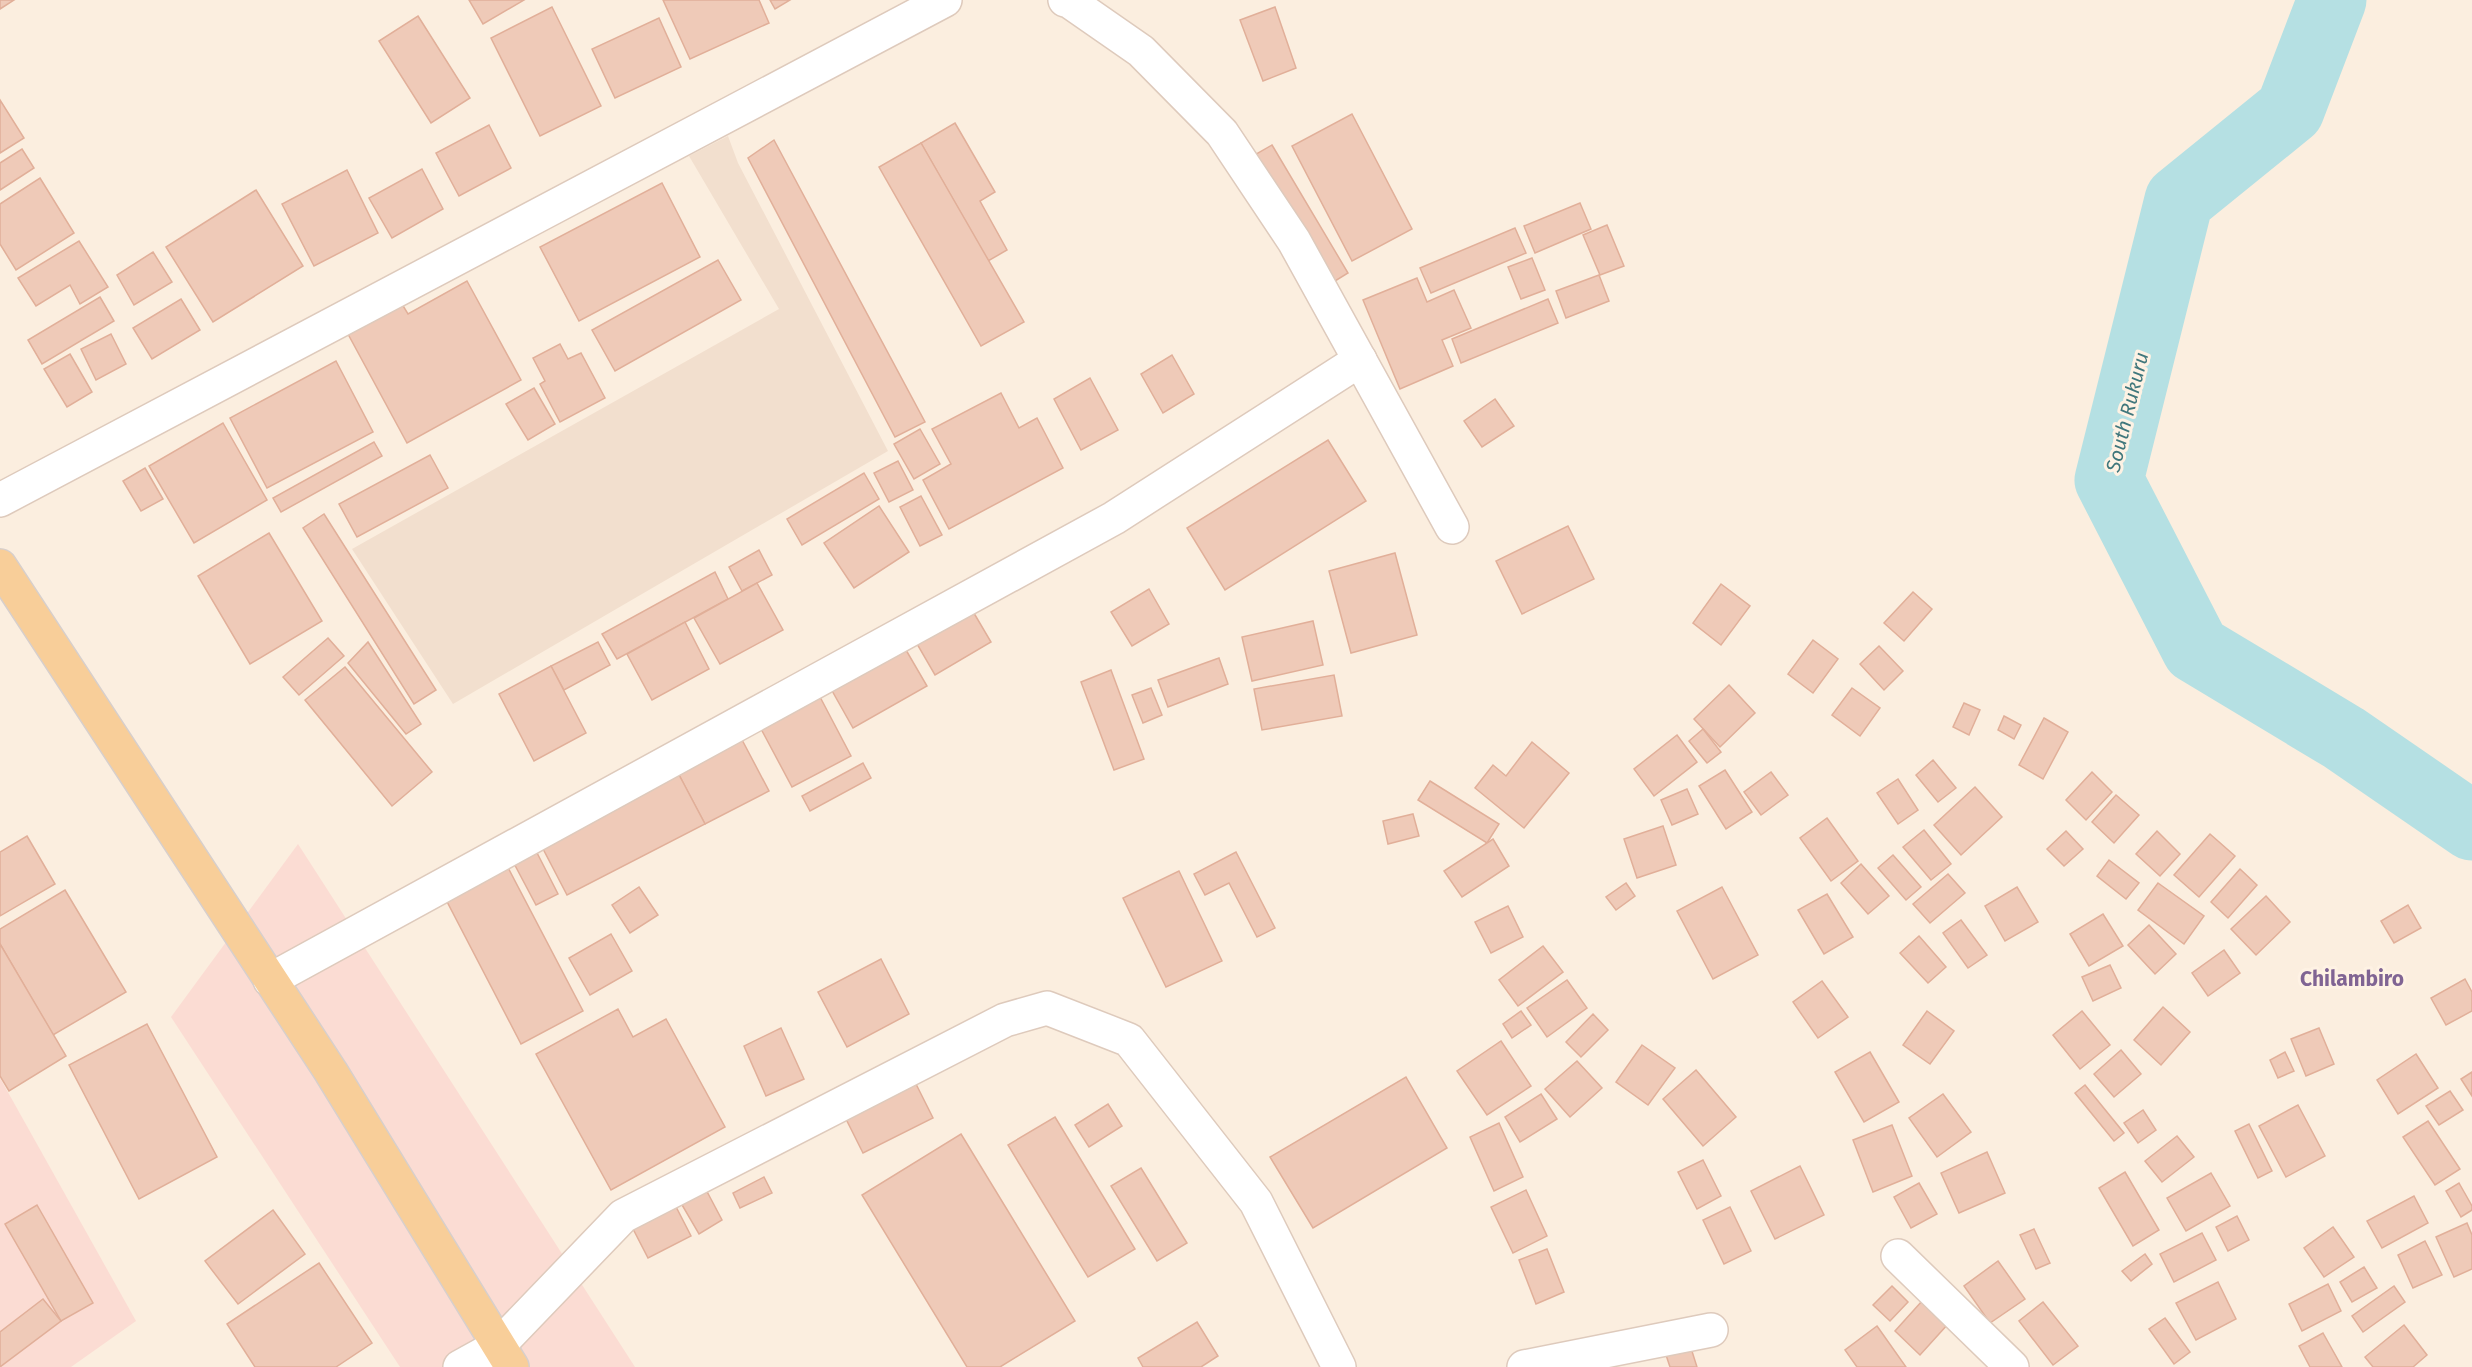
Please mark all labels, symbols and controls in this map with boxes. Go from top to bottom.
water label: South Rukuru [2100,350,2154,475]
district label: Chilambiro [2300,966,2404,992]

